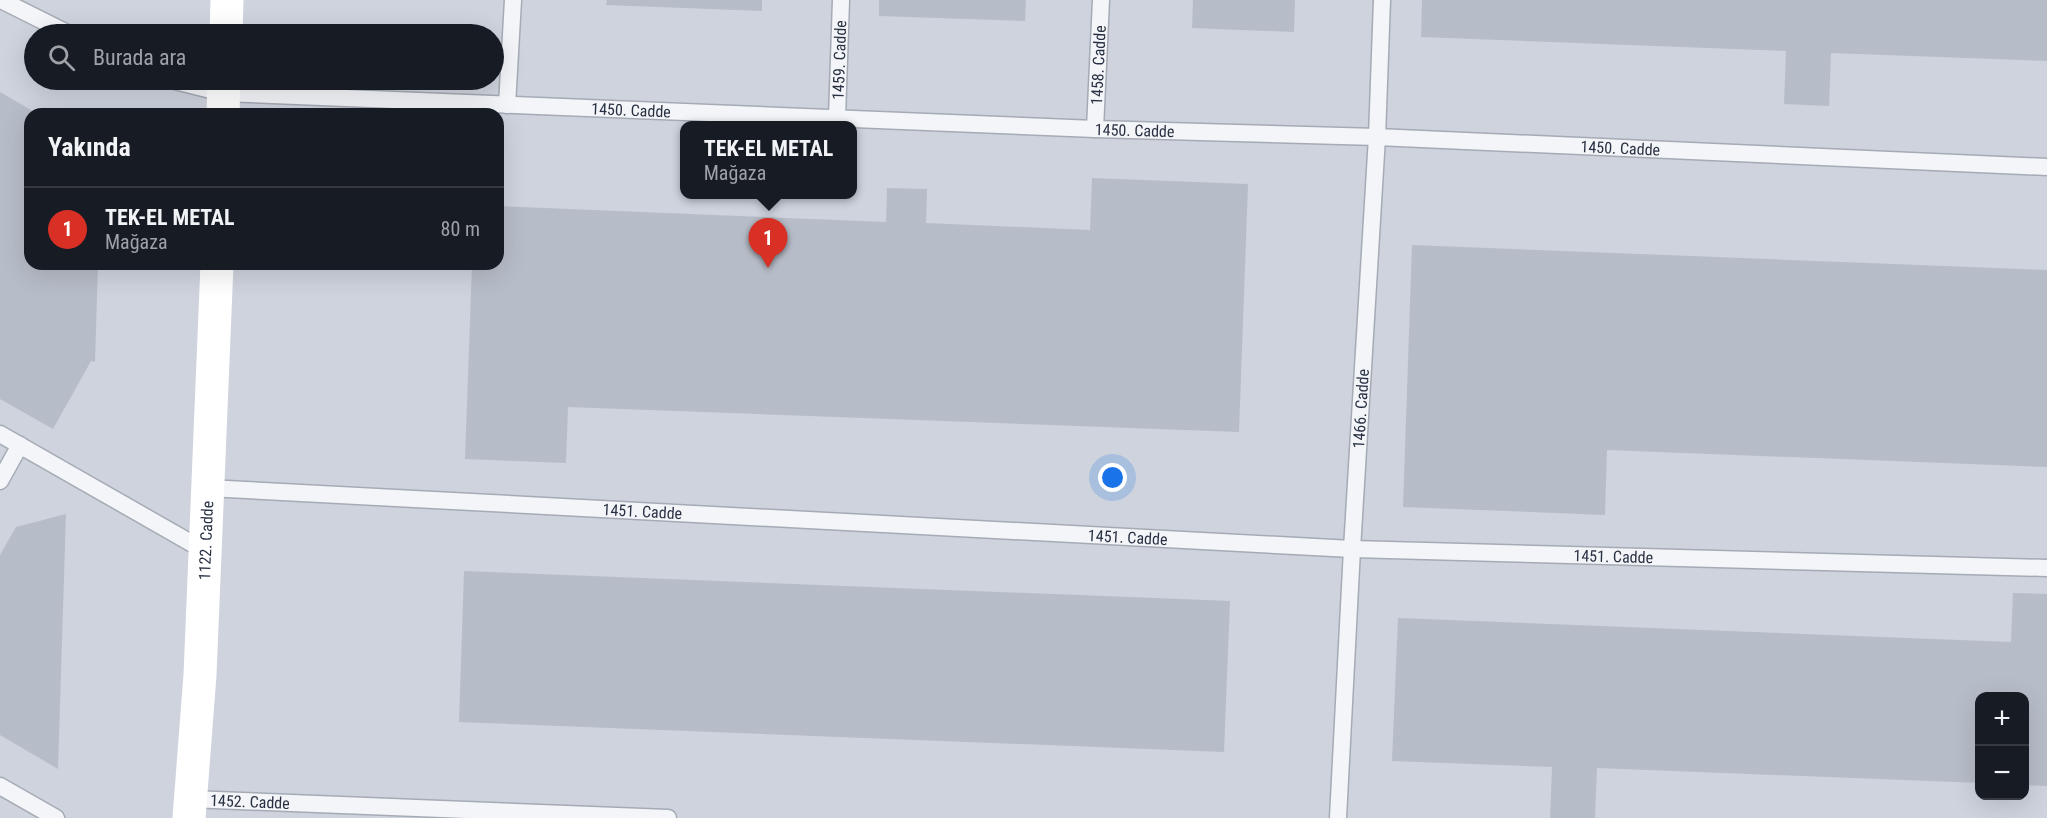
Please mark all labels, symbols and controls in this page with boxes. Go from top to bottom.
street label: 1459. Cadde [829,20,850,100]
search box [24,24,504,90]
street label: 1458. Cadde [1087,25,1110,105]
icon: search [45,41,78,74]
text: Burada ara [93,45,186,70]
street label: 1450. Cadde [591,99,671,121]
street label: 1450. Cadde [1095,120,1175,141]
popup [680,121,857,199]
text: Yakında [48,132,131,162]
text: TEK-EL METAL [704,136,833,161]
street label: 1450. Cadde [1580,137,1660,160]
text: Mağaza [704,161,766,185]
text: TEK-EL METAL [105,205,235,230]
text: 1 [62,217,73,241]
text: 80 m [441,217,480,241]
pin: 1 [748,218,788,268]
text: Mağaza [105,230,168,254]
street label: 1466. Cadde [1349,368,1373,449]
your location [1098,463,1127,492]
street label: 1122. Cadde [195,500,217,581]
street label: 1451. Cadde [602,500,683,523]
street label: 1451. Cadde [1087,526,1168,549]
street label: 1451. Cadde [1573,546,1653,567]
map controls [1975,692,2029,800]
button: + [1975,692,2029,746]
button: − [1975,746,2029,800]
street label: 1452. Cadde [210,791,290,813]

